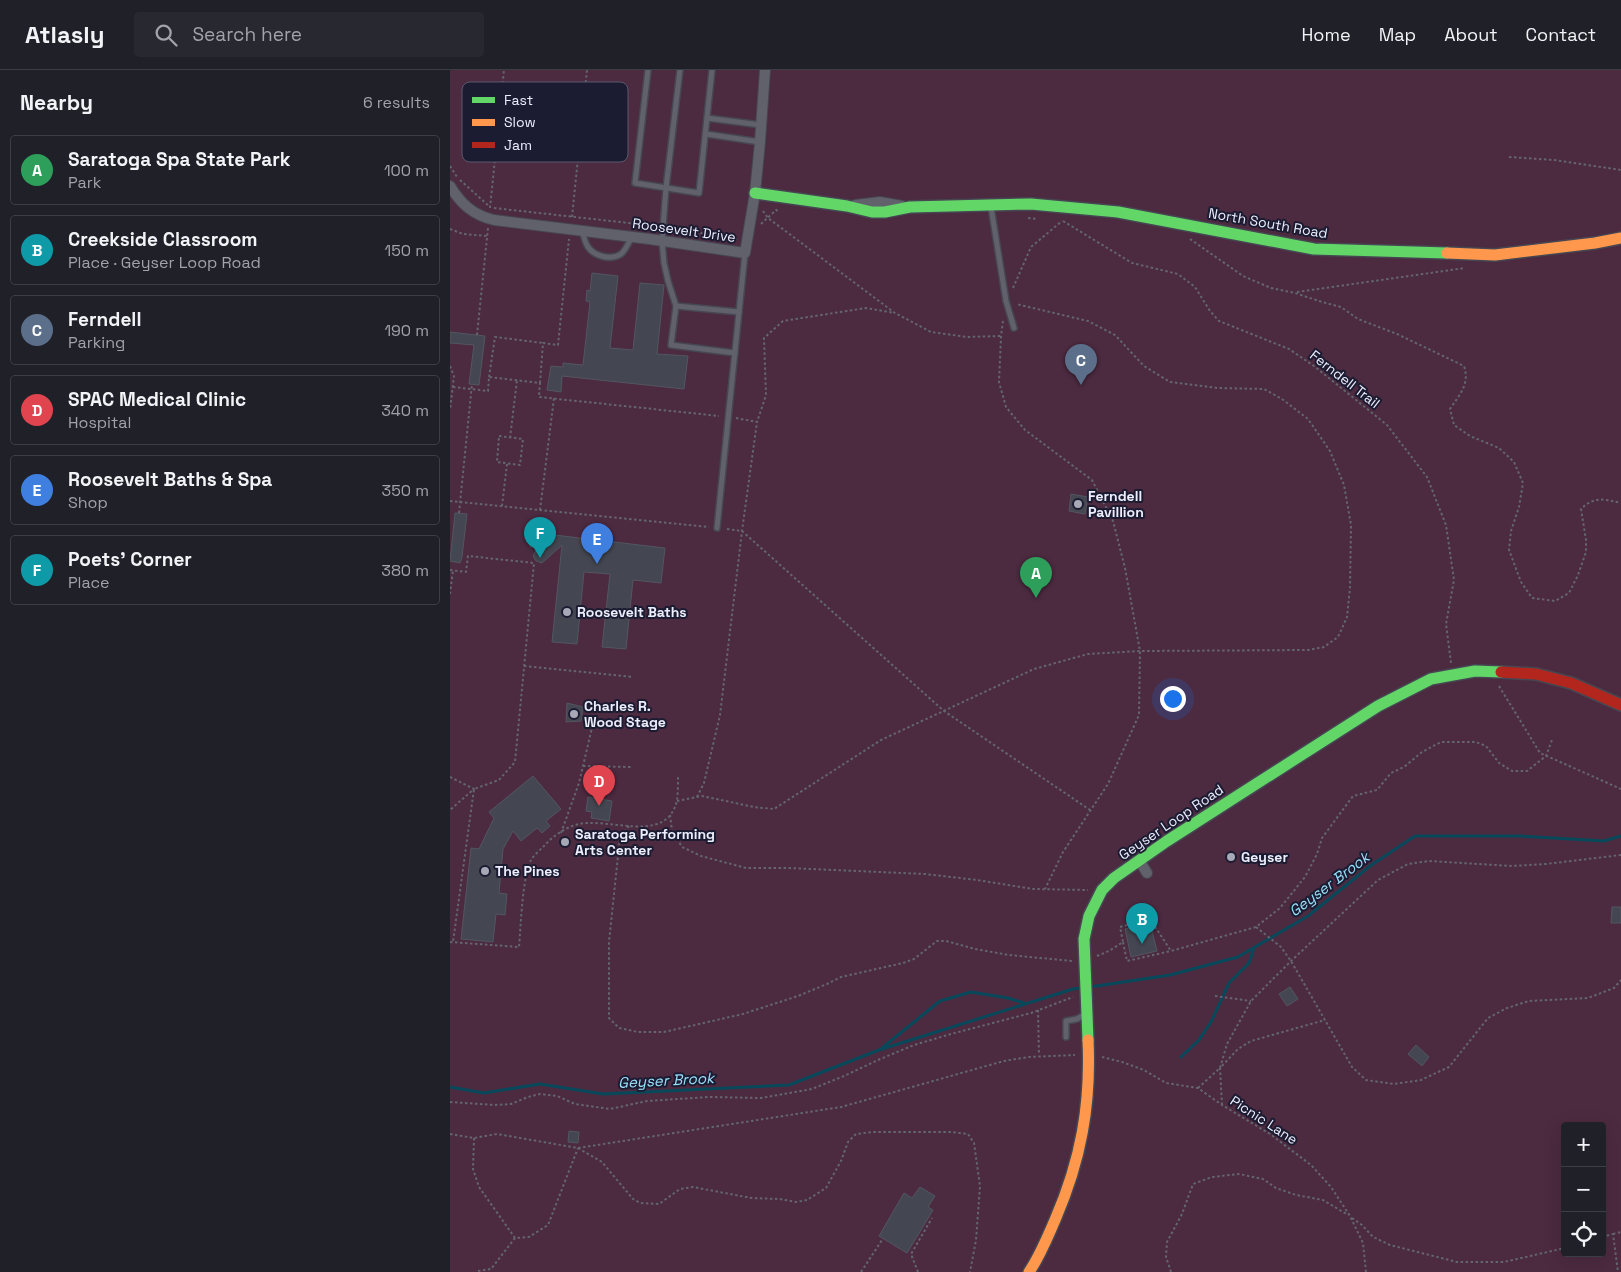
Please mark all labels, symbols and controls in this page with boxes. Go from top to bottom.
search box [134,12,484,57]
text: Atlasly [25,19,104,50]
icon: search [152,21,180,49]
text: Search here [192,22,302,47]
text: Home [1302,23,1351,46]
text: Map [1379,23,1416,46]
text: About [1444,23,1498,46]
text: Contact [1526,23,1596,46]
legend [462,82,628,162]
text: Nearby [20,89,93,116]
text: Fast [504,91,533,109]
text: 6 results [363,92,430,113]
text: Slow [504,113,536,131]
text: Jam [504,136,532,154]
text: Saratoga Spa State Park [68,147,291,172]
text: A [32,160,42,181]
text: 100 m [384,160,429,181]
text: Park [68,172,101,193]
street label: North South Road [1207,204,1329,242]
street label: Roosevelt Drive [631,214,737,246]
text: Creekside Classroom [68,227,258,252]
text: B [32,240,42,261]
text: 150 m [385,240,429,261]
text: Place · Geyser Loop Road [68,252,261,273]
text: Ferndell [68,307,141,332]
text: C [32,320,42,341]
text: 190 m [384,320,429,341]
text: Parking [68,332,125,353]
pin: C [1065,344,1097,385]
street label: Ferndell Trail [1306,346,1384,412]
text: SPAC Medical Clinic [68,387,246,412]
text: D [32,400,42,421]
text: 340 m [381,400,429,421]
text: Hospital [68,412,131,433]
text: Roosevelt Baths & Spa [68,467,272,492]
text: E [33,480,41,501]
text: 350 m [382,480,429,501]
place label: Ferndell Pavillion [1088,487,1144,521]
text: Shop [68,492,108,513]
marker: Ferndell Pavillion [1072,498,1084,510]
pin: F [524,517,556,558]
pin: E [581,523,613,564]
text: Poets' Corner [68,547,192,572]
pin: A [1020,557,1052,598]
text: F [33,560,41,581]
text: 380 m [381,560,429,581]
text: Place [68,572,110,593]
place label: Roosevelt Baths [577,603,687,621]
marker: Roosevelt Baths [561,606,573,618]
your location [1160,686,1186,712]
place label: Charles R. Wood Stage [584,697,666,731]
marker: Charles R. Wood Stage [568,708,580,720]
pin: D [583,765,615,806]
street label: Geyser Loop Road [1115,780,1227,864]
place label: Saratoga Performing Arts Center [575,825,715,859]
marker: Saratoga Performing Arts Center [559,836,571,848]
water label: Geyser Brook [1285,846,1375,921]
place label: Geyser [1241,848,1288,866]
marker: Geyser [1225,851,1237,863]
place label: The Pines [495,862,560,880]
marker: The Pines [479,865,491,877]
pin: B [1126,903,1158,944]
water label: Geyser Brook [617,1068,716,1092]
street label: Picnic Lane [1227,1092,1301,1148]
map controls [1561,1122,1606,1257]
button: + [1561,1122,1606,1167]
button: − [1561,1167,1606,1212]
button: locate [1561,1212,1606,1257]

